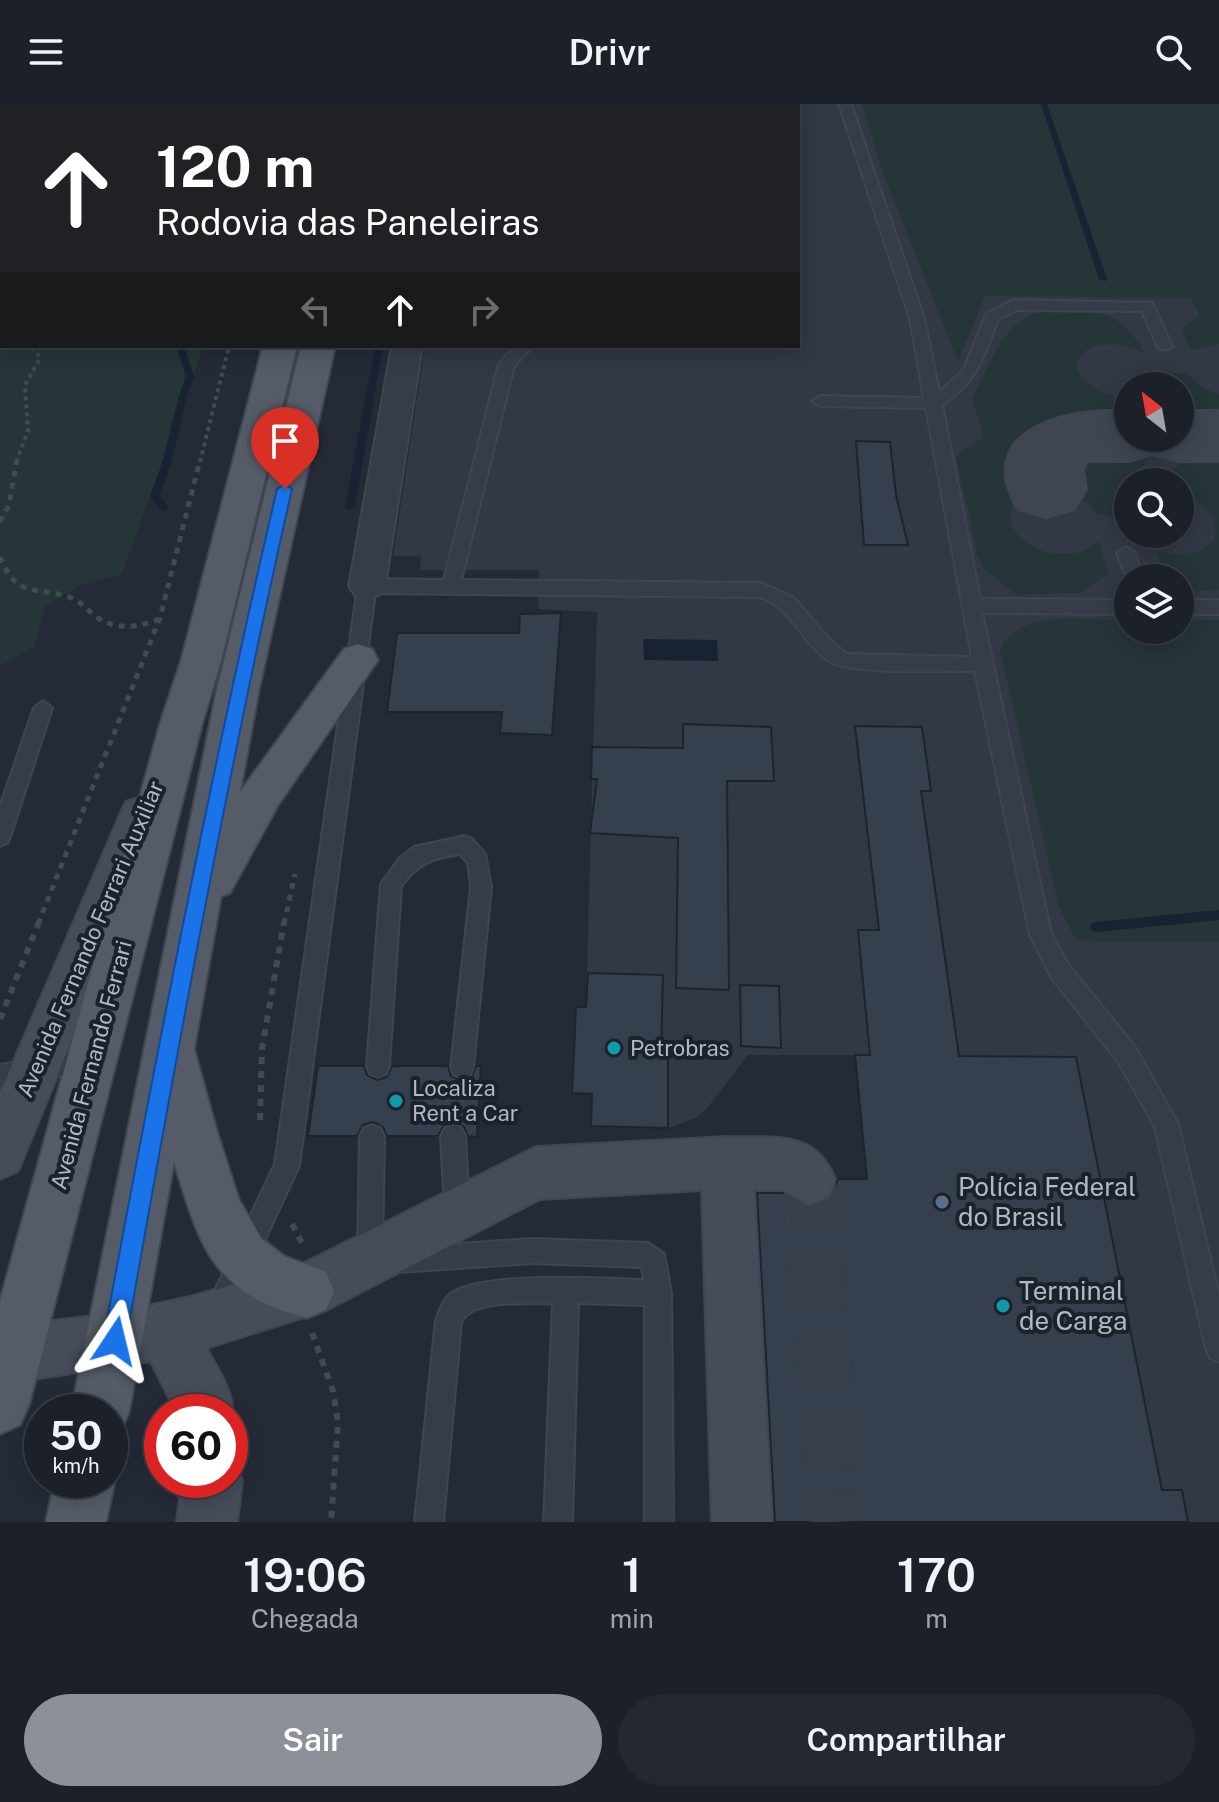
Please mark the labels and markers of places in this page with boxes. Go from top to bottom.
pin [251,407,319,489]
place label: Petrobras [630,1035,730,1061]
marker: Petrobras [605,1039,623,1057]
place label: Localiza Rent a Car [412,1075,518,1126]
marker: Localiza Rent a Car [387,1092,405,1110]
place label: Polícia Federal do Brasil [958,1171,1136,1232]
marker: Polícia Federal do Brasil [933,1193,951,1211]
place label: Terminal de Carga [1019,1275,1127,1336]
marker: Terminal de Carga [994,1297,1012,1315]

